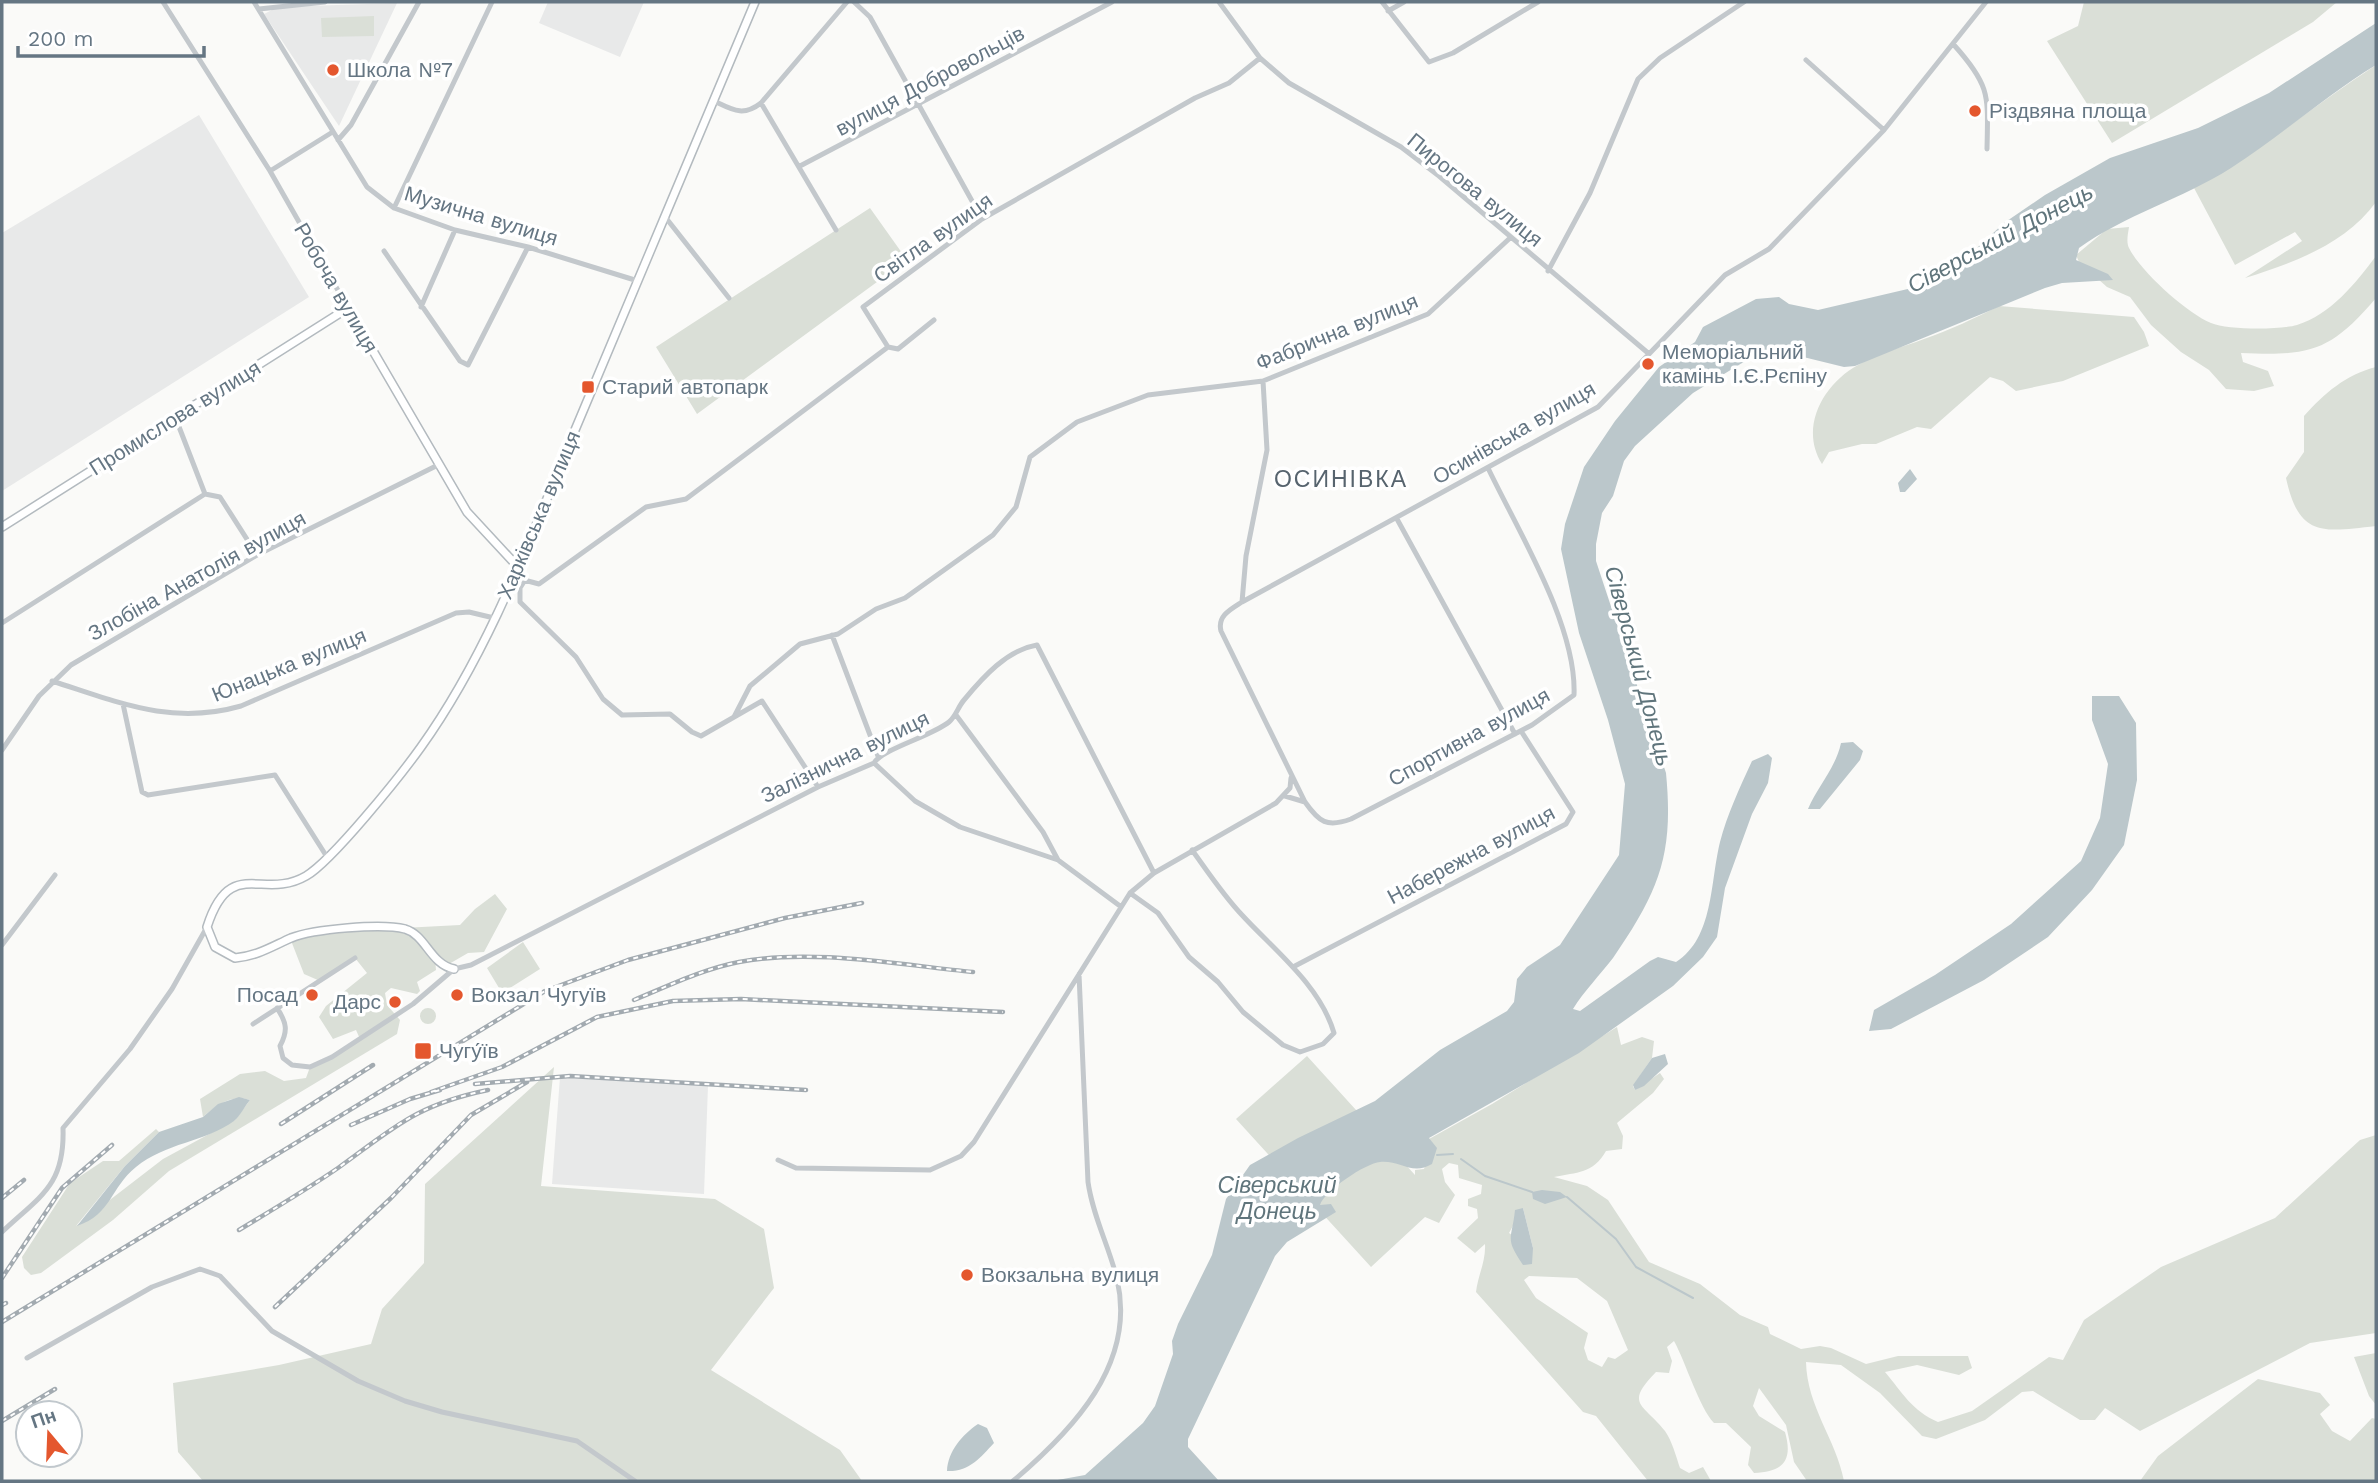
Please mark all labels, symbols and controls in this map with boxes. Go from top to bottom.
scale bar [18,14,203,58]
street label: вулиця Добровольців [831,20,1028,141]
text: 200 m [28,26,94,51]
place label: Школа №7 [347,57,453,82]
marker: Школа №7 [325,62,341,78]
place label: Різдвяна площа [1989,98,2147,123]
marker: Різдвяна площа [1967,103,1983,119]
street label: Пирогова вулиця [1403,127,1548,252]
water label: Сіверський Донець [1903,178,2098,299]
street label: Музична вулиця [401,180,561,251]
street label: Світла вулиця [868,187,997,288]
street label: Робоча вулиця [289,218,384,357]
street label: Фабрична вулиця [1252,288,1422,375]
place label: Меморіальний камінь І.Є.Рєпіну [1662,339,1828,388]
street label: Промислова вулиця [85,355,265,480]
marker: Меморіальний камінь І.Є.Рєпіну [1640,356,1656,372]
place label: Старий автопарк [602,374,769,399]
street label: Осинівська вулиця [1428,376,1600,489]
marker: Старий автопарк [580,379,596,395]
street label: Харківська вулиця [492,427,585,603]
district label: ОСИНІВКА [1274,466,1408,493]
street label: Злобіна Анатолія вулиця [84,505,310,646]
water label: Сіверський Донець [1599,563,1678,769]
street label: Юнацька вулиця [208,622,370,707]
street label: Спортивна вулиця [1384,682,1554,791]
street label: Залізнична вулиця [757,705,933,808]
street label: Набережна вулиця [1383,800,1559,909]
place label: Посад [237,982,298,1007]
place label: Вокзал Чугуїв [471,982,606,1007]
marker: Посад [304,987,320,1003]
marker: Вокзал Чугуїв [449,987,465,1003]
place label: Дарс [333,989,381,1014]
marker: Дарс [387,994,403,1010]
place label: Чугу́їв [439,1038,499,1063]
marker: Чугу́їв [413,1041,433,1061]
water label: Сіверський Донець [1218,1172,1337,1225]
place label: Вокзальна вулиця [981,1262,1159,1287]
marker: Вокзальна вулиця [959,1267,975,1283]
north arrow [14,1399,84,1469]
text: Пн [28,1403,59,1433]

